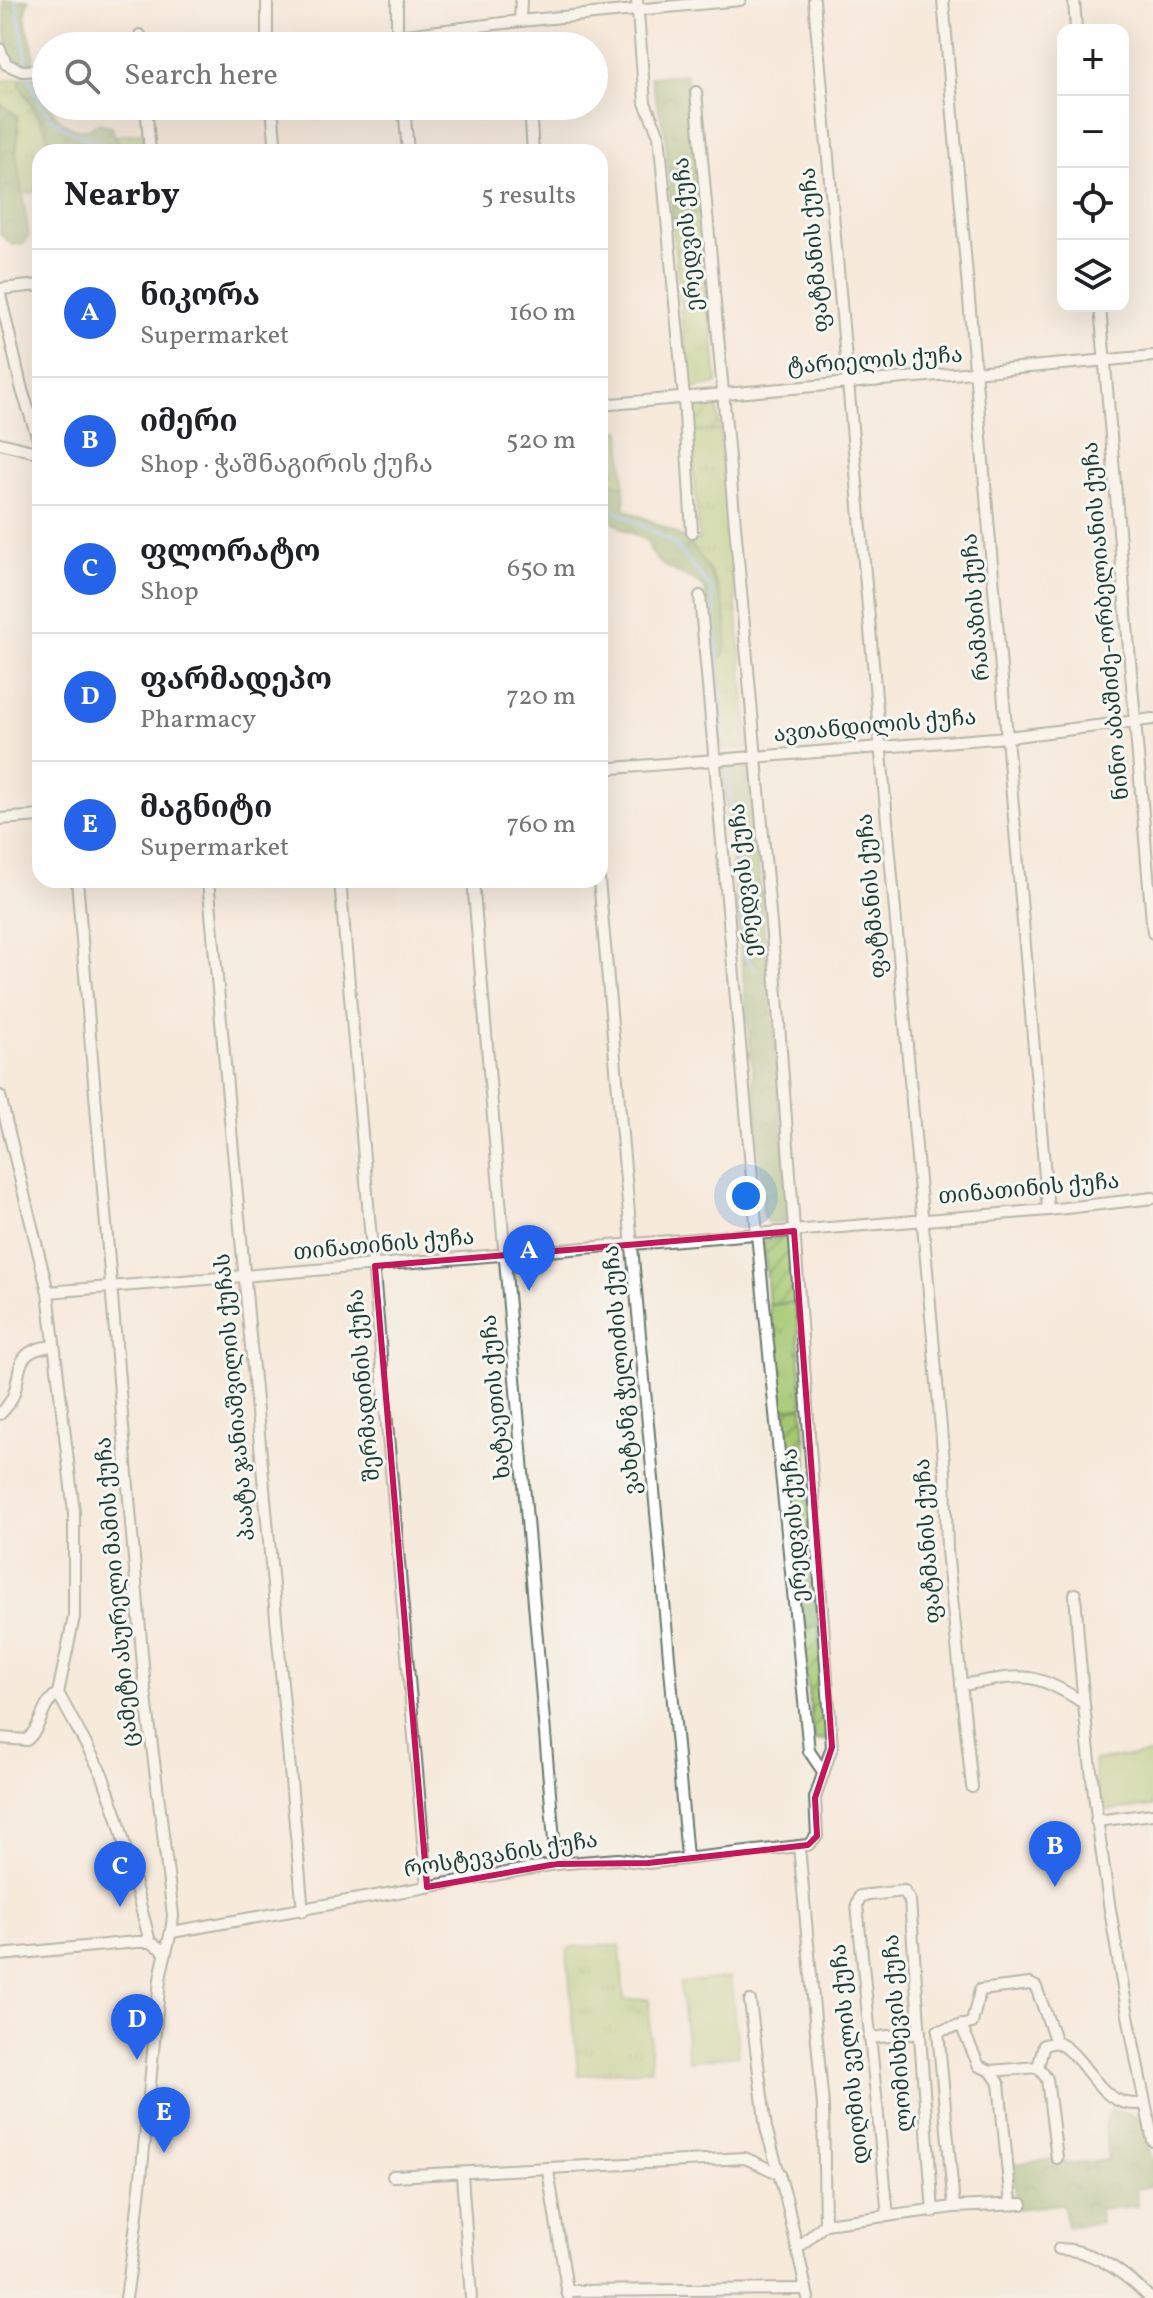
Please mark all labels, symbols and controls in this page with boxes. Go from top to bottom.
map controls [1057,24,1129,312]
button: + [1057,24,1129,96]
search box [32,32,608,120]
icon: search [60,54,104,98]
text: Search here [124,55,278,97]
button: − [1057,96,1129,168]
street label: ერედვის ქუჩა [667,156,711,312]
street label: ფატმანის ქუჩა [793,166,839,334]
button: locate [1057,168,1129,240]
text: Nearby [64,173,180,220]
text: 5 results [481,178,576,214]
button: layers [1057,240,1129,312]
text: ნიკორა [140,276,260,318]
text: A [81,295,99,331]
text: 160 m [509,295,576,331]
text: Supermarket [140,318,289,354]
street label: ტარიელის ქუჩა [786,340,964,384]
text: იმერი [140,402,238,444]
text: B [81,423,99,459]
text: 520 m [506,423,576,459]
street label: ნინო აბაშიძე-ორბელიანის ქუჩა [1076,440,1138,802]
text: Shop · ჭაშნაგირის ქუჩა [140,447,433,483]
text: ფლორატო [140,532,320,574]
street label: რამაზის ქუჩა [955,532,999,682]
text: C [82,551,98,587]
text: 650 m [507,551,576,587]
text: Shop [140,574,199,610]
text: ფარმადეპო [140,660,332,702]
text: D [80,679,100,715]
text: 720 m [506,679,576,715]
text: Pharmacy [140,702,256,738]
street label: ავთანდილის ქუჩა [772,703,978,751]
text: მაგნიტი [140,788,272,830]
street label: ერედვის ქუჩა [723,802,769,958]
text: E [82,807,98,843]
text: 760 m [506,807,576,843]
street label: ფატმანის ქუჩა [850,812,896,980]
text: Supermarket [140,830,289,866]
street label: თინათინის ქუჩა [937,1167,1121,1213]
your location [726,1176,766,1216]
street label: თინათინის ქუჩა [292,1223,476,1269]
pin: A [503,1225,555,1291]
street label: ვახტანგ ჭელიძის ქუჩა [597,1244,649,1496]
street label: პაატა ჯანიაშვილის ქუჩას [208,1252,264,1542]
street label: შერმადინის ქუჩა [341,1288,389,1482]
street label: ხატაეთის ქუჩა [474,1313,520,1481]
street label: ცამეტი ასურელი მამის ქუჩა [89,1436,147,1748]
street label: ერედვის ქუჩა [775,1447,817,1603]
street label: ფატმანის ქუჩა [908,1457,950,1625]
pin: B [1029,1821,1081,1887]
street label: როსტევანის ქუჩა [402,1825,600,1887]
pin: C [94,1841,146,1907]
street label: ლომისხევის ქუჩა [877,1933,921,2133]
street label: დიღმის ველის ქუჩა [824,1942,878,2166]
pin: D [111,1994,163,2060]
pin: E [138,2087,190,2153]

